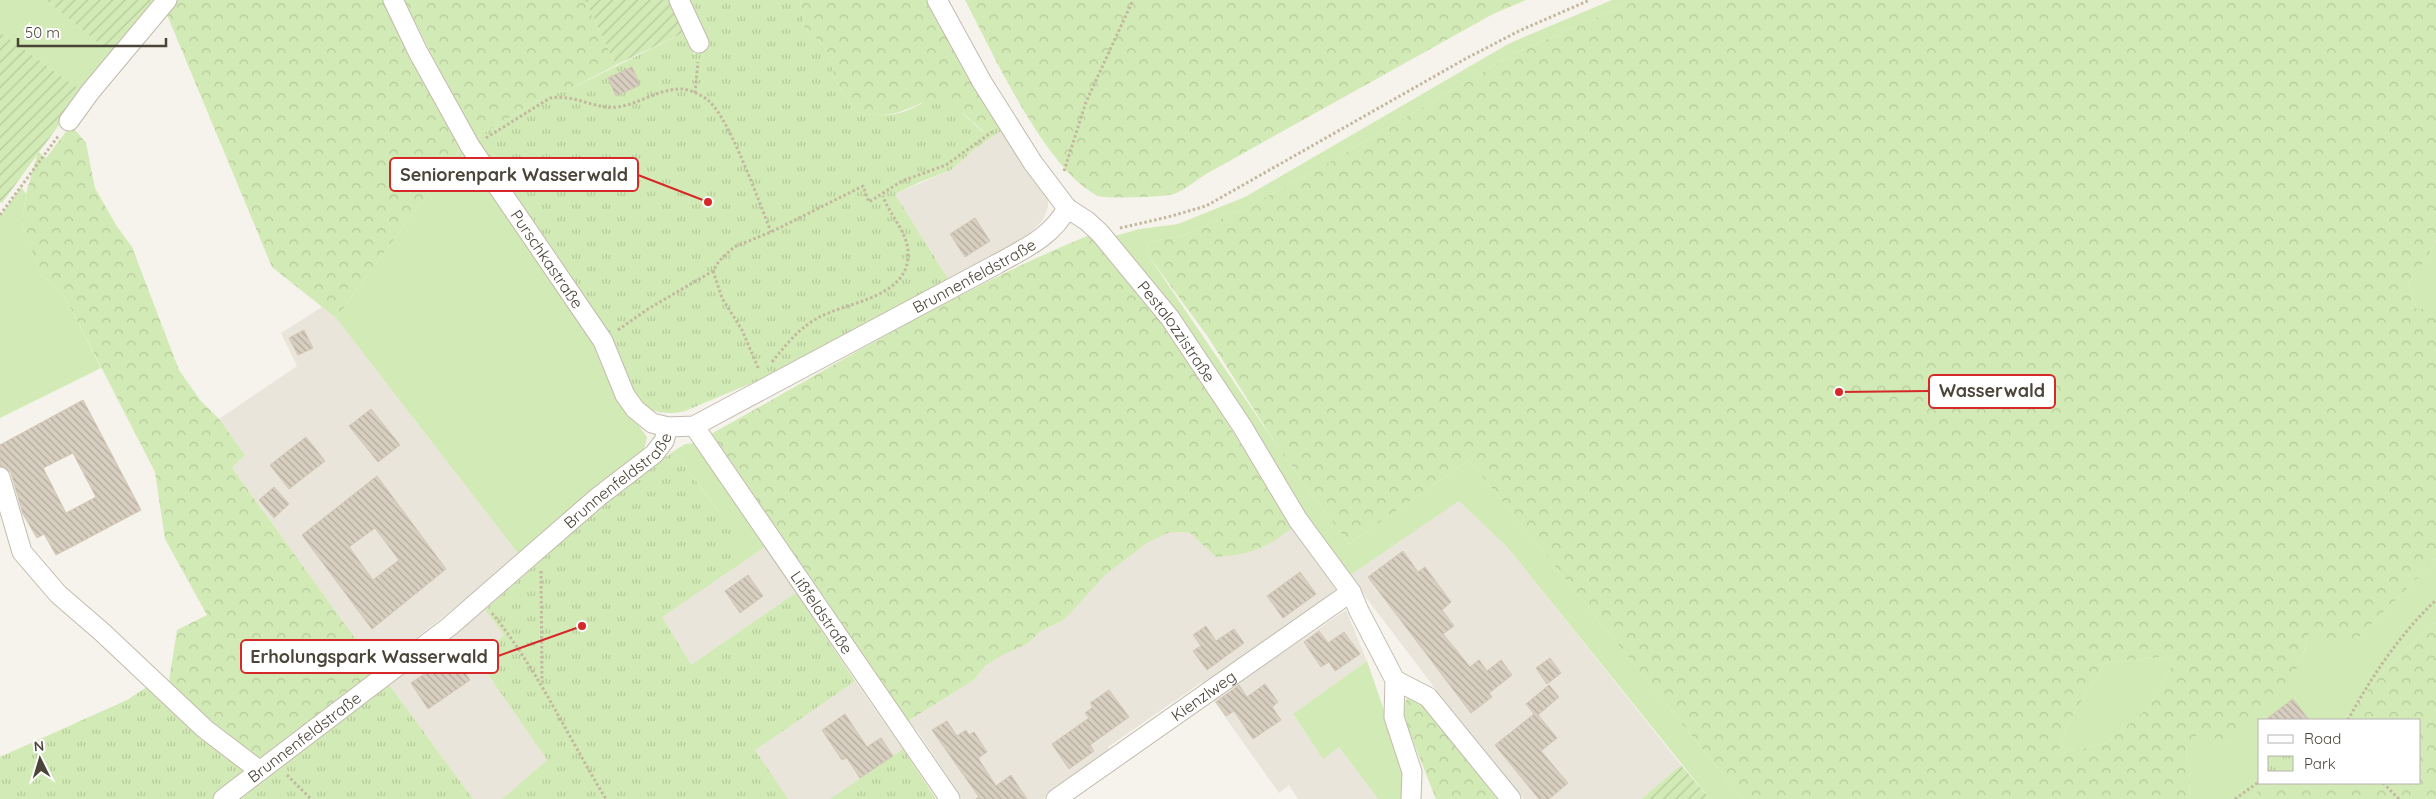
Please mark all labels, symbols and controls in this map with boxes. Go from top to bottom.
scale bar [18,15,165,47]
text: 50 m [25,23,60,42]
callout: Seniorenpark Wasserwald [390,158,638,191]
text: Seniorenpark Wasserwald [400,163,628,186]
street label: Purschkastraße [506,206,588,312]
street label: Brunnenfeldstraße [909,234,1040,317]
street label: Pestalozzistraße [1133,277,1220,386]
callout: Wasserwald [1929,375,2055,408]
text: Wasserwald [1939,379,2045,402]
street label: Brunnenfeldstraße [559,431,676,532]
street label: Lißfeldstraße [786,567,857,658]
callout: Erholungspark Wasserwald [241,640,498,673]
text: Erholungspark Wasserwald [250,645,488,668]
street label: Kienzlweg [1167,666,1240,725]
street label: Brunnenfeldstraße [243,688,365,787]
legend [2258,719,2421,784]
text: Road [2304,729,2341,748]
north arrow [15,734,65,784]
text: N [33,737,45,755]
text: Park [2304,754,2336,773]

